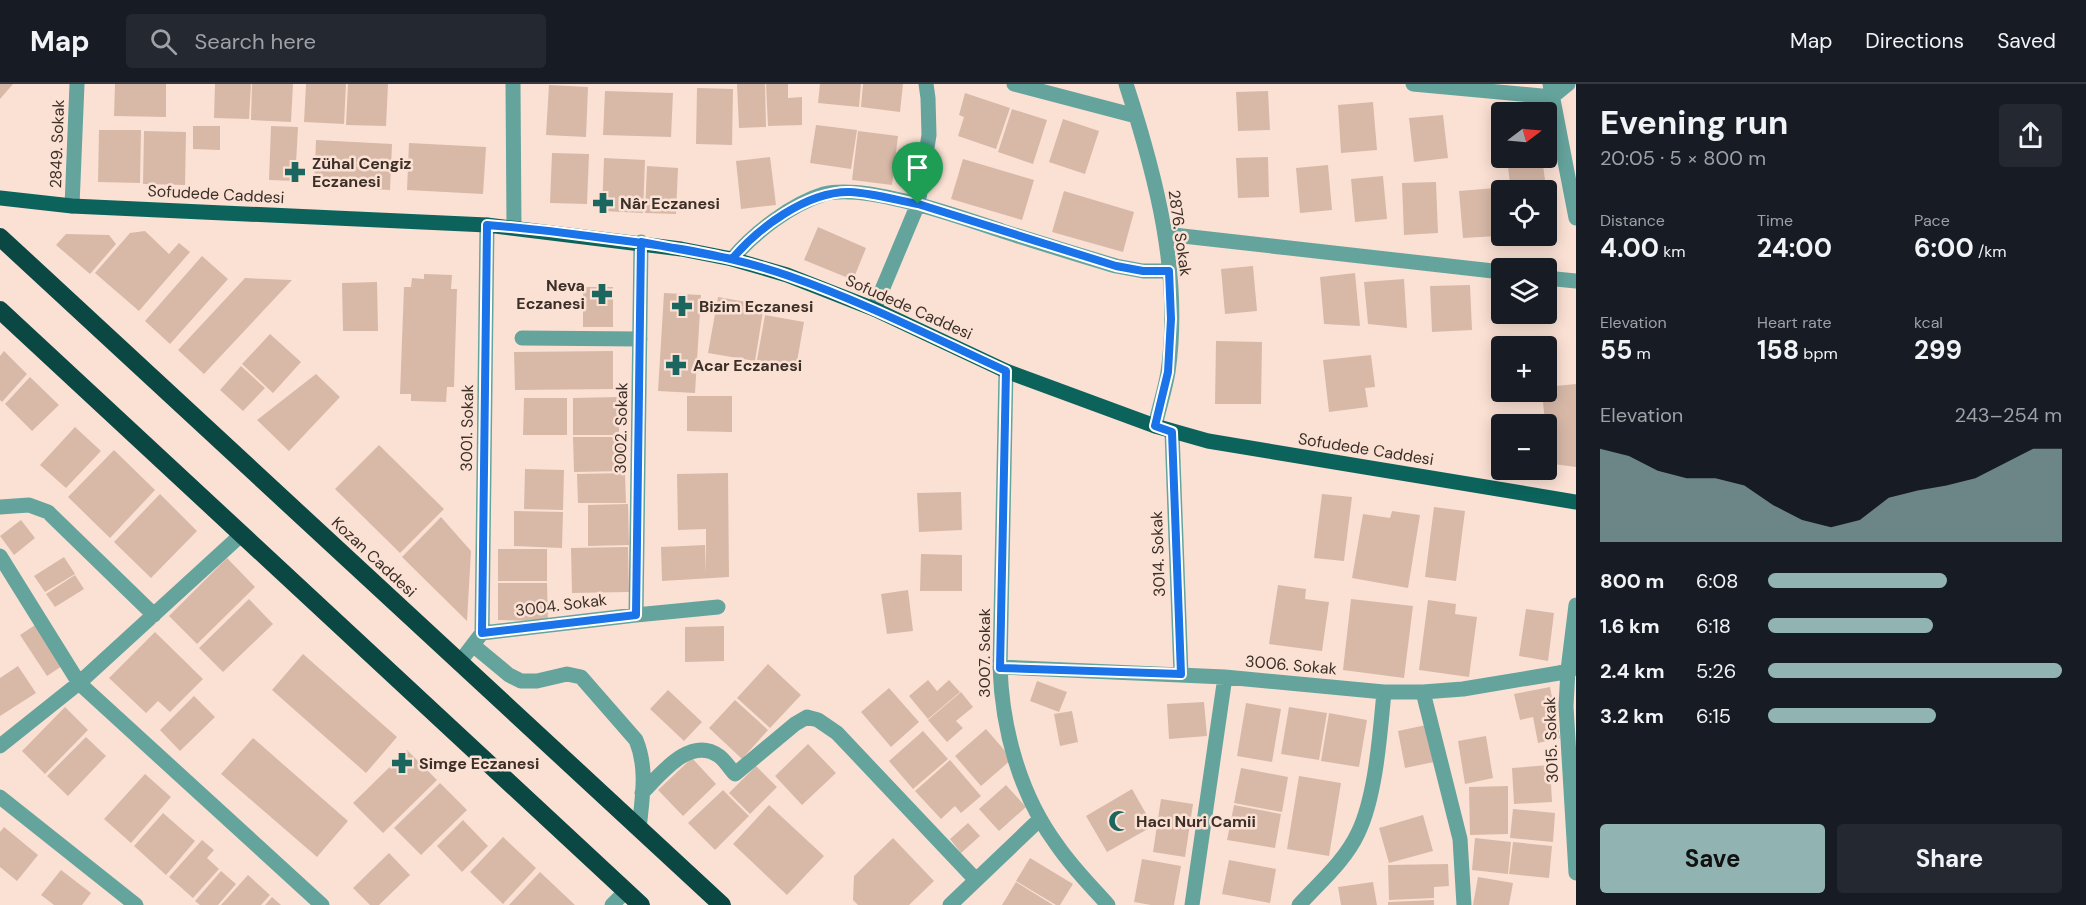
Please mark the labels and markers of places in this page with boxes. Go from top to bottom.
pin [892,142,943,204]
place label: Zühal Cengiz Eczanesi [312,153,412,192]
pharmacy icon: Zühal Cengiz Eczanesi [283,160,307,184]
pharmacy icon: Nâr Eczanesi [591,191,615,215]
place label: Nâr Eczanesi [620,193,720,214]
place label: Neva Eczanesi [516,275,585,314]
pharmacy icon: Neva Eczanesi [590,282,614,306]
pharmacy icon: Bizim Eczanesi [670,294,694,318]
place label: Bizim Eczanesi [699,296,813,317]
pharmacy icon: Acar Eczanesi [664,353,688,377]
place label: Acar Eczanesi [693,355,802,376]
pharmacy icon: Simge Eczanesi [390,751,414,775]
place label: Simge Eczanesi [419,753,539,774]
mosque icon: Hacı Nuri Camii [1107,809,1131,833]
place label: Hacı Nuri Camii [1136,811,1256,832]

